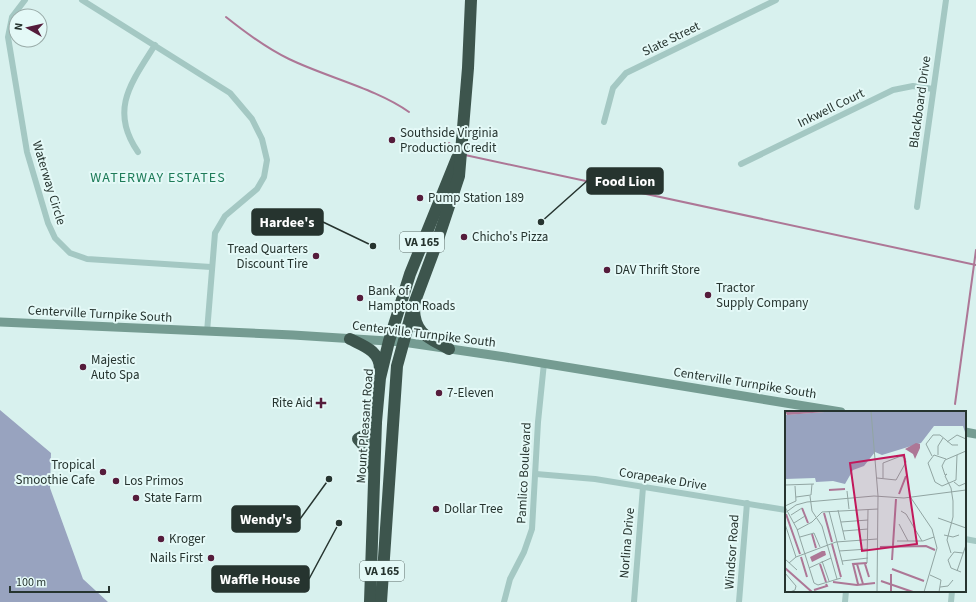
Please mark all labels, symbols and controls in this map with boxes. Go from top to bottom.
north arrow [8,8,48,48]
street label: Slate Street [639,17,704,61]
text: N [11,22,27,31]
street label: Blackboard Drive [905,55,935,149]
street label: Inkwell Court [795,84,868,132]
place label: Southside Virginia Production Credit [400,124,498,157]
marker: Southside Virginia Production Credit [387,135,397,145]
street label: Waterway Circle [28,139,70,227]
district label: WATERWAY ESTATES [90,168,226,188]
callout: Food Lion [587,168,663,194]
text: Food Lion [595,172,655,192]
place label: Pump Station 189 [428,189,524,207]
marker: Pump Station 189 [415,193,425,203]
callout: Hardee's [252,209,323,235]
text: Hardee's [260,213,314,233]
place label: Chicho's Pizza [472,228,548,246]
road number: VA 165 [400,232,444,252]
marker: Chicho's Pizza [459,232,469,242]
place label: Tread Quarters Discount Tire [227,240,309,273]
marker: Tread Quarters Discount Tire [311,251,321,261]
place label: DAV Thrift Store [615,261,700,279]
marker: DAV Thrift Store [602,265,612,275]
place label: Tractor Supply Company [716,279,808,312]
place label: Bank of Hampton Roads [368,282,456,315]
marker: Tractor Supply Company [703,290,713,300]
marker: Bank of Hampton Roads [355,293,365,303]
street label: Centerville Turnpike South [27,301,173,327]
street label: Centerville Turnpike South [351,316,497,352]
place label: Majestic Auto Spa [91,351,139,384]
marker: Majestic Auto Spa [78,362,88,372]
street label: Centerville Turnpike South [672,363,818,403]
street label: Mount Pleasant Road [352,368,378,484]
place label: 7-Eleven [447,384,494,402]
marker: 7-Eleven [434,388,444,398]
place label: Rite Aid [272,394,313,412]
marker: Rite Aid [316,398,326,408]
inset map [785,411,966,592]
street label: Pamlico Boulevard [512,422,536,524]
place label: Tropical Smoothie Cafe [16,456,95,489]
street label: Corapeake Drive [618,463,708,495]
marker: Tropical Smoothie Cafe [98,467,108,477]
place label: Los Primos [124,472,184,490]
marker: Los Primos [111,476,121,486]
place label: State Farm [144,489,202,507]
marker: State Farm [131,493,141,503]
place label: Dollar Tree [444,500,503,518]
marker: Dollar Tree [431,504,441,514]
callout: Wendy's [232,506,300,532]
street label: Norlina Drive [615,507,639,579]
text: Wendy's [240,510,292,530]
street label: Windsor Road [720,514,744,590]
place label: Kroger [169,530,206,548]
marker: Kroger [156,534,166,544]
place label: Nails First [150,549,204,567]
marker: Nails First [206,553,216,563]
road number: VA 165 [360,561,404,581]
callout: Waffle House [212,566,309,592]
scale bar [10,568,109,594]
text: Waffle House [220,570,300,590]
text: 100 m [16,574,46,591]

